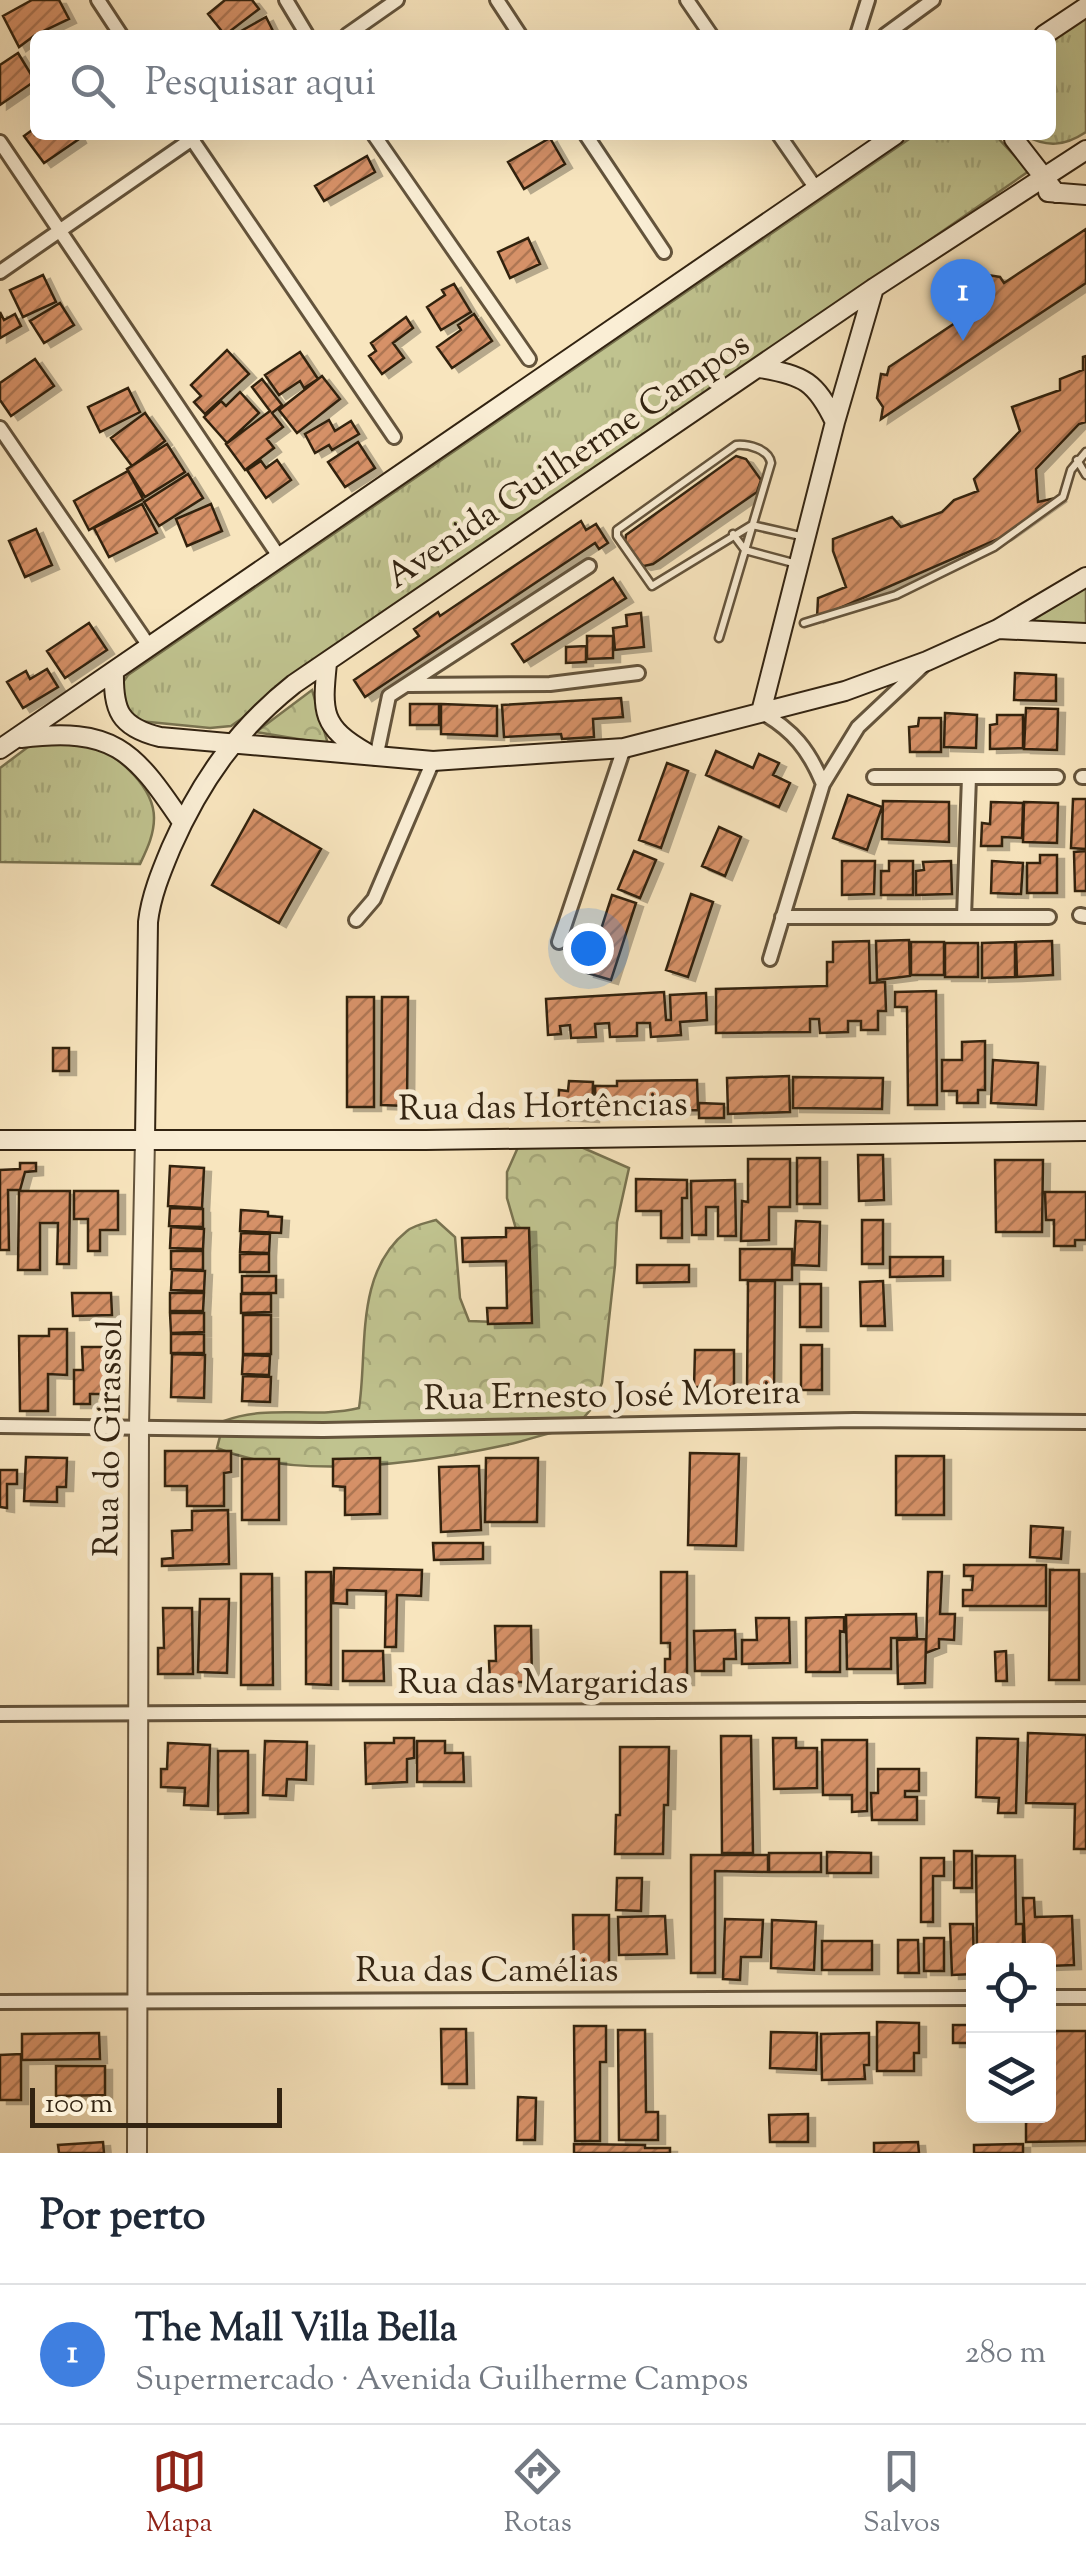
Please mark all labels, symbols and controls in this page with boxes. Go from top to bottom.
search box [30,30,1056,140]
icon: search [65,58,120,113]
text: Pesquisar aqui [145,58,376,112]
pin: 1 [930,258,996,341]
street label: Avenida Guilherme Campos [377,321,761,603]
your location [563,923,614,974]
street label: Rua das Hortências [398,1080,688,1137]
street label: Rua do Girassol [83,1319,138,1557]
street label: Rua Ernesto José Moreira [423,1369,801,1426]
street label: Rua das Margaridas [397,1659,689,1710]
map controls [966,1943,1056,2123]
button: locate [966,1943,1056,2033]
street label: Rua das Camélias [355,1947,619,1998]
button: layers [966,2033,1056,2123]
scale bar [30,2083,282,2128]
text: 100 m [45,2085,113,2125]
text: Por perto [40,2188,206,2248]
text: The Mall Villa Bella [135,2304,457,2358]
text: 1 [67,2331,78,2377]
text: 280 m [965,2331,1046,2377]
text: Supermercado · Avenida Guilherme Campos [135,2358,748,2404]
tab: Mapa [146,2444,212,2544]
tab: Rotas [504,2444,572,2544]
tab: Salvos [863,2444,940,2544]

